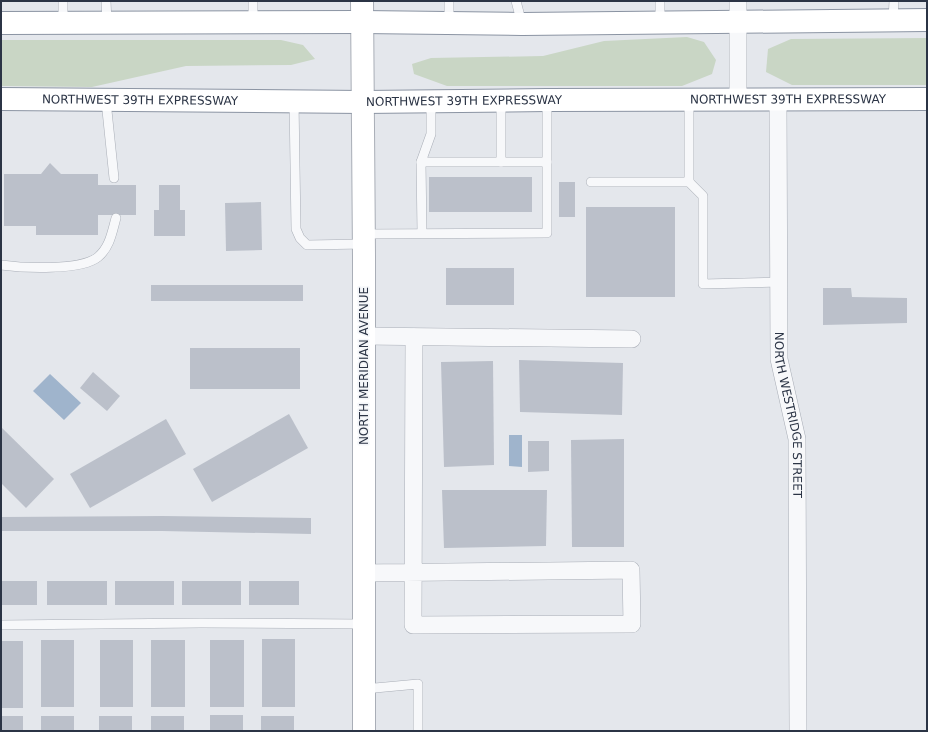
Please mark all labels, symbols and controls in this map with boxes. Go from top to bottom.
street label: NORTHWEST 39TH EXPRESSWAY [42,92,239,108]
street label: NORTHWEST 39TH EXPRESSWAY [690,92,887,107]
street label: NORTHWEST 39TH EXPRESSWAY [366,93,563,109]
street label: NORTH MERIDIAN AVENUE [357,287,371,445]
street label: NORTH WESTRIDGE STREET [772,332,804,499]

